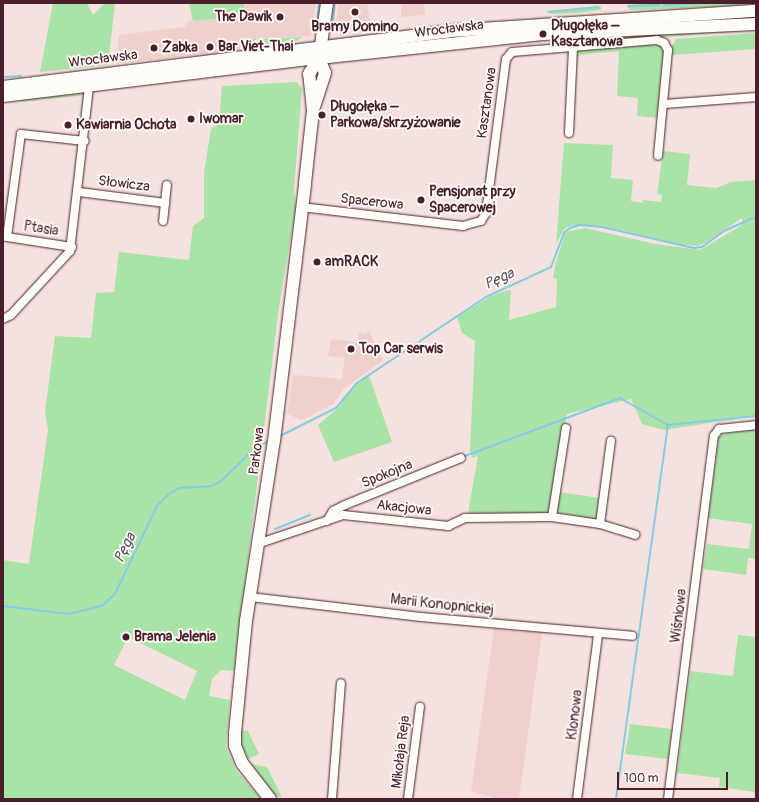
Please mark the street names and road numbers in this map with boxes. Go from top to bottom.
street label: Wrocławska [414,16,484,42]
street label: Wrocławska [68,46,138,72]
street label: Kasztanowa [474,66,500,140]
street label: Słowicza [97,173,151,195]
street label: Spacerowa [340,190,404,214]
street label: Ptasia [22,218,60,240]
street label: Parkowa [246,426,268,476]
street label: Spokojna [359,456,415,492]
street label: Akacjowa [376,497,432,519]
street label: Wiśniowa [667,588,691,644]
street label: Marii Konopnickiej [389,591,495,619]
street label: Klonowa [564,689,586,741]
street label: Mikołaja Reja [388,715,414,789]

